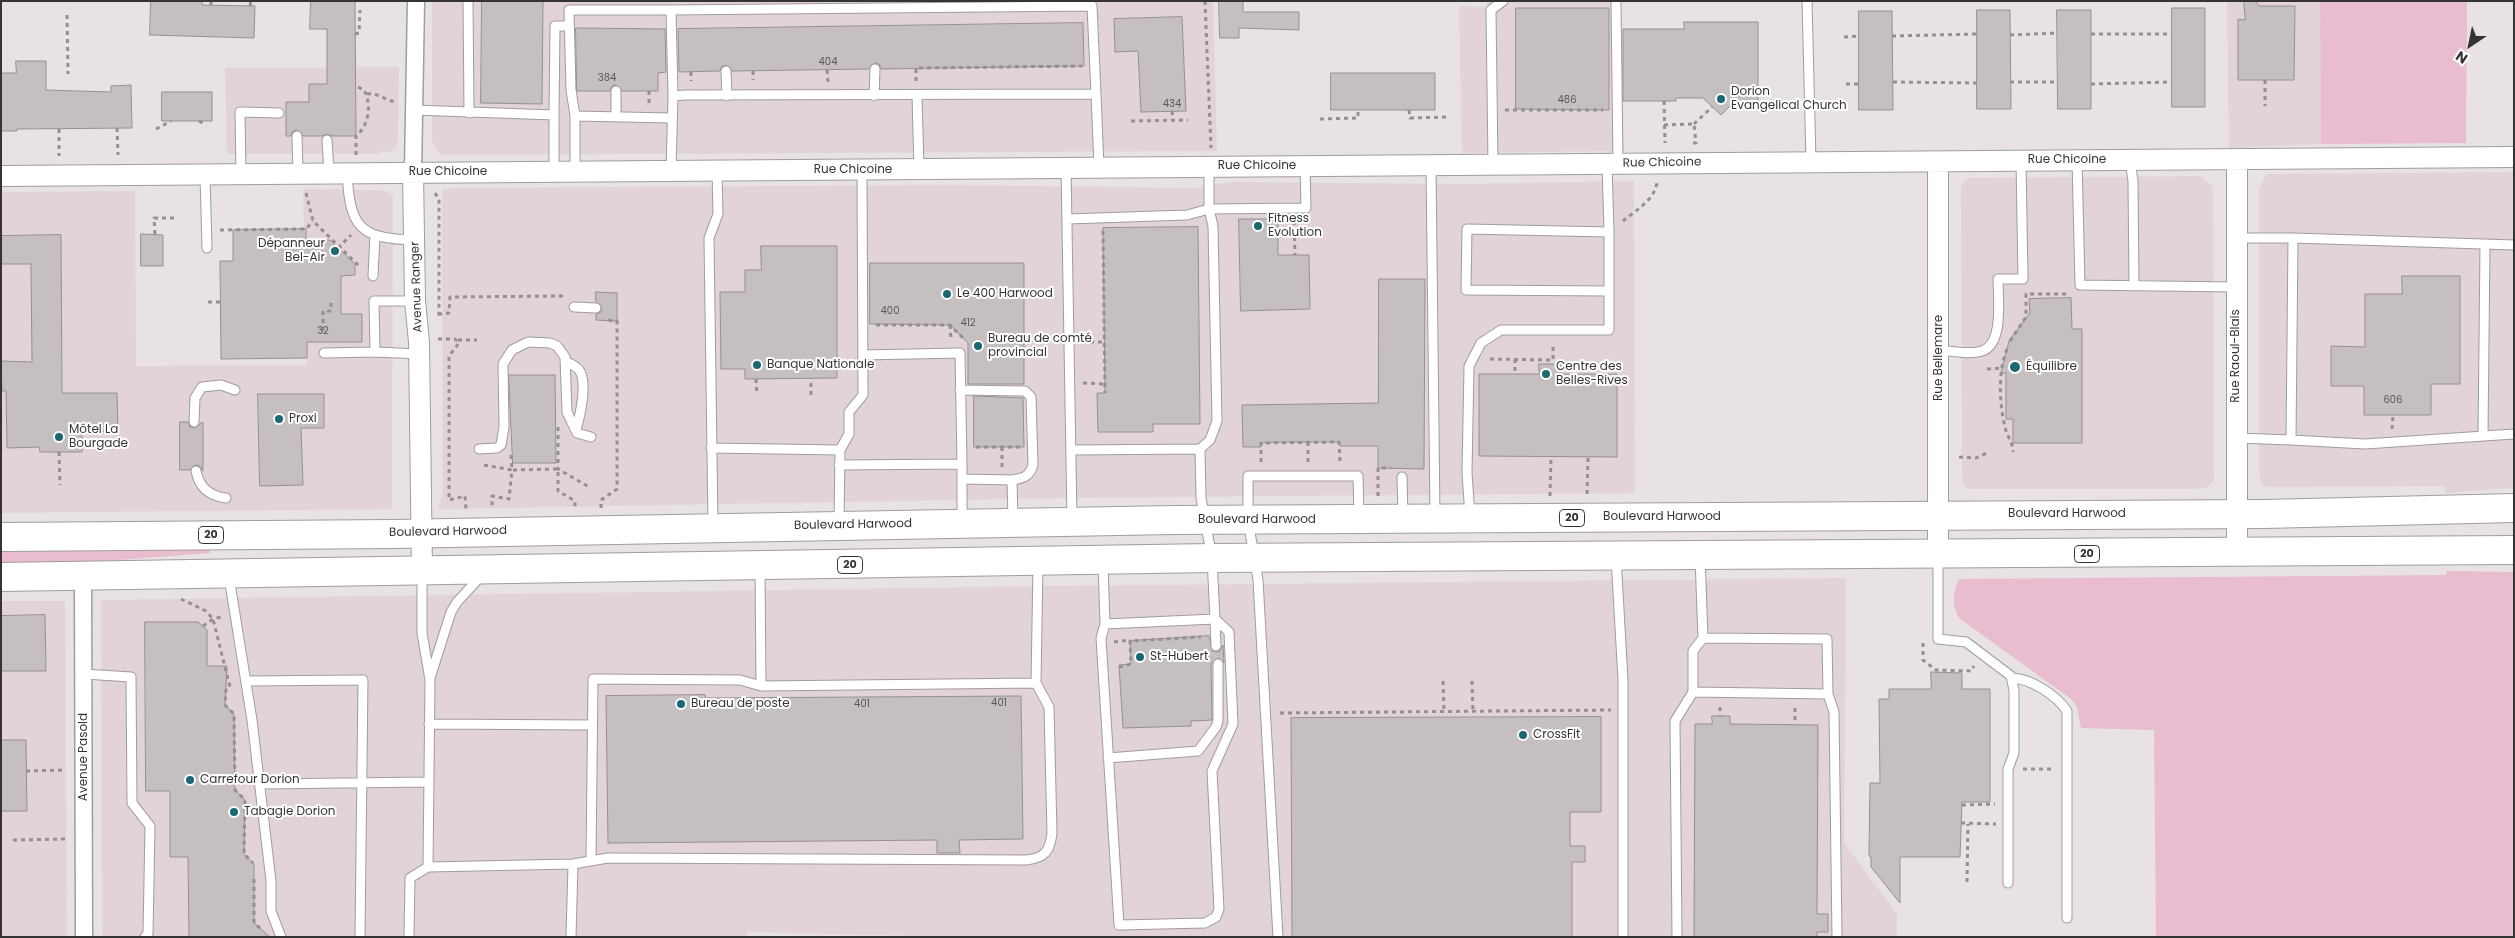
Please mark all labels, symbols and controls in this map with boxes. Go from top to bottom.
north arrow [2445,20,2495,70]
text: N [2452,46,2472,69]
house number: 404 [819,56,837,68]
house number: 384 [598,72,616,84]
place label: Dorion Evangelical Church [1731,85,1847,113]
marker: Dorion Evangelical Church [1715,93,1727,105]
house number: 486 [1558,94,1576,106]
house number: 434 [1163,98,1181,110]
street label: Rue Chicoine [2028,153,2106,167]
street label: Rue Chicoine [1623,155,1701,171]
street label: Rue Chicoine [1218,159,1296,173]
street label: Rue Chicoine [814,163,892,177]
street label: Rue Chicoine [409,165,487,179]
place label: Fitness Evolution [1268,212,1322,240]
marker: Fitness Evolution [1252,220,1264,232]
place label: Dépanneur Bel-Air [258,237,325,265]
street label: Avenue Ranger [408,241,426,333]
marker: Dépanneur Bel-Air [329,245,341,257]
place label: Le 400 Harwood [957,287,1053,301]
marker: Le 400 Harwood [941,288,953,300]
house number: 400 [881,305,899,317]
street label: Rue Raoul-Blais [2229,309,2243,403]
street label: Rue Bellemare [1932,315,1946,401]
house number: 412 [960,317,976,329]
house number: 32 [317,325,329,337]
place label: Bureau de comté provincial [988,332,1092,360]
marker: Bureau de comté provincial [972,340,984,352]
place label: Banque Nationale [767,358,874,372]
marker: Banque Nationale [751,359,763,371]
place label: Centre des Belles-Rives [1556,360,1628,388]
marker: Équilibre [2008,360,2022,374]
place label: Équilibre [2026,360,2077,374]
marker: Centre des Belles-Rives [1540,368,1552,380]
house number: 606 [2384,394,2402,406]
place label: Proxi [289,412,317,426]
marker: Proxi [273,413,285,425]
place label: Môtel La Bourgade [69,423,128,451]
marker: Môtel La Bourgade [53,431,65,443]
street label: Boulevard Harwood [2008,507,2126,521]
road number: 20 [1560,509,1584,526]
street label: Boulevard Harwood [1603,510,1721,524]
street label: Boulevard Harwood [1198,513,1316,527]
street label: Boulevard Harwood [794,517,912,533]
street label: Boulevard Harwood [389,524,507,540]
road number: 20 [198,526,224,544]
road number: 20 [2074,546,2100,562]
road number: 20 [838,556,862,574]
place label: St-Hubert [1150,650,1208,664]
marker: St-Hubert [1134,651,1146,663]
place label: Bureau de poste [691,697,790,711]
house number: 401 [991,697,1007,709]
marker: Bureau de poste [675,698,687,710]
house number: 401 [854,698,870,710]
street label: Avenue Pasold [77,713,91,801]
place label: CrossFit [1533,728,1580,742]
marker: CrossFit [1517,729,1529,741]
place label: Carrefour Dorion [200,773,300,787]
marker: Carrefour Dorion [184,774,196,786]
place label: Tabagie Dorion [244,805,335,819]
marker: Tabagie Dorion [228,806,240,818]

